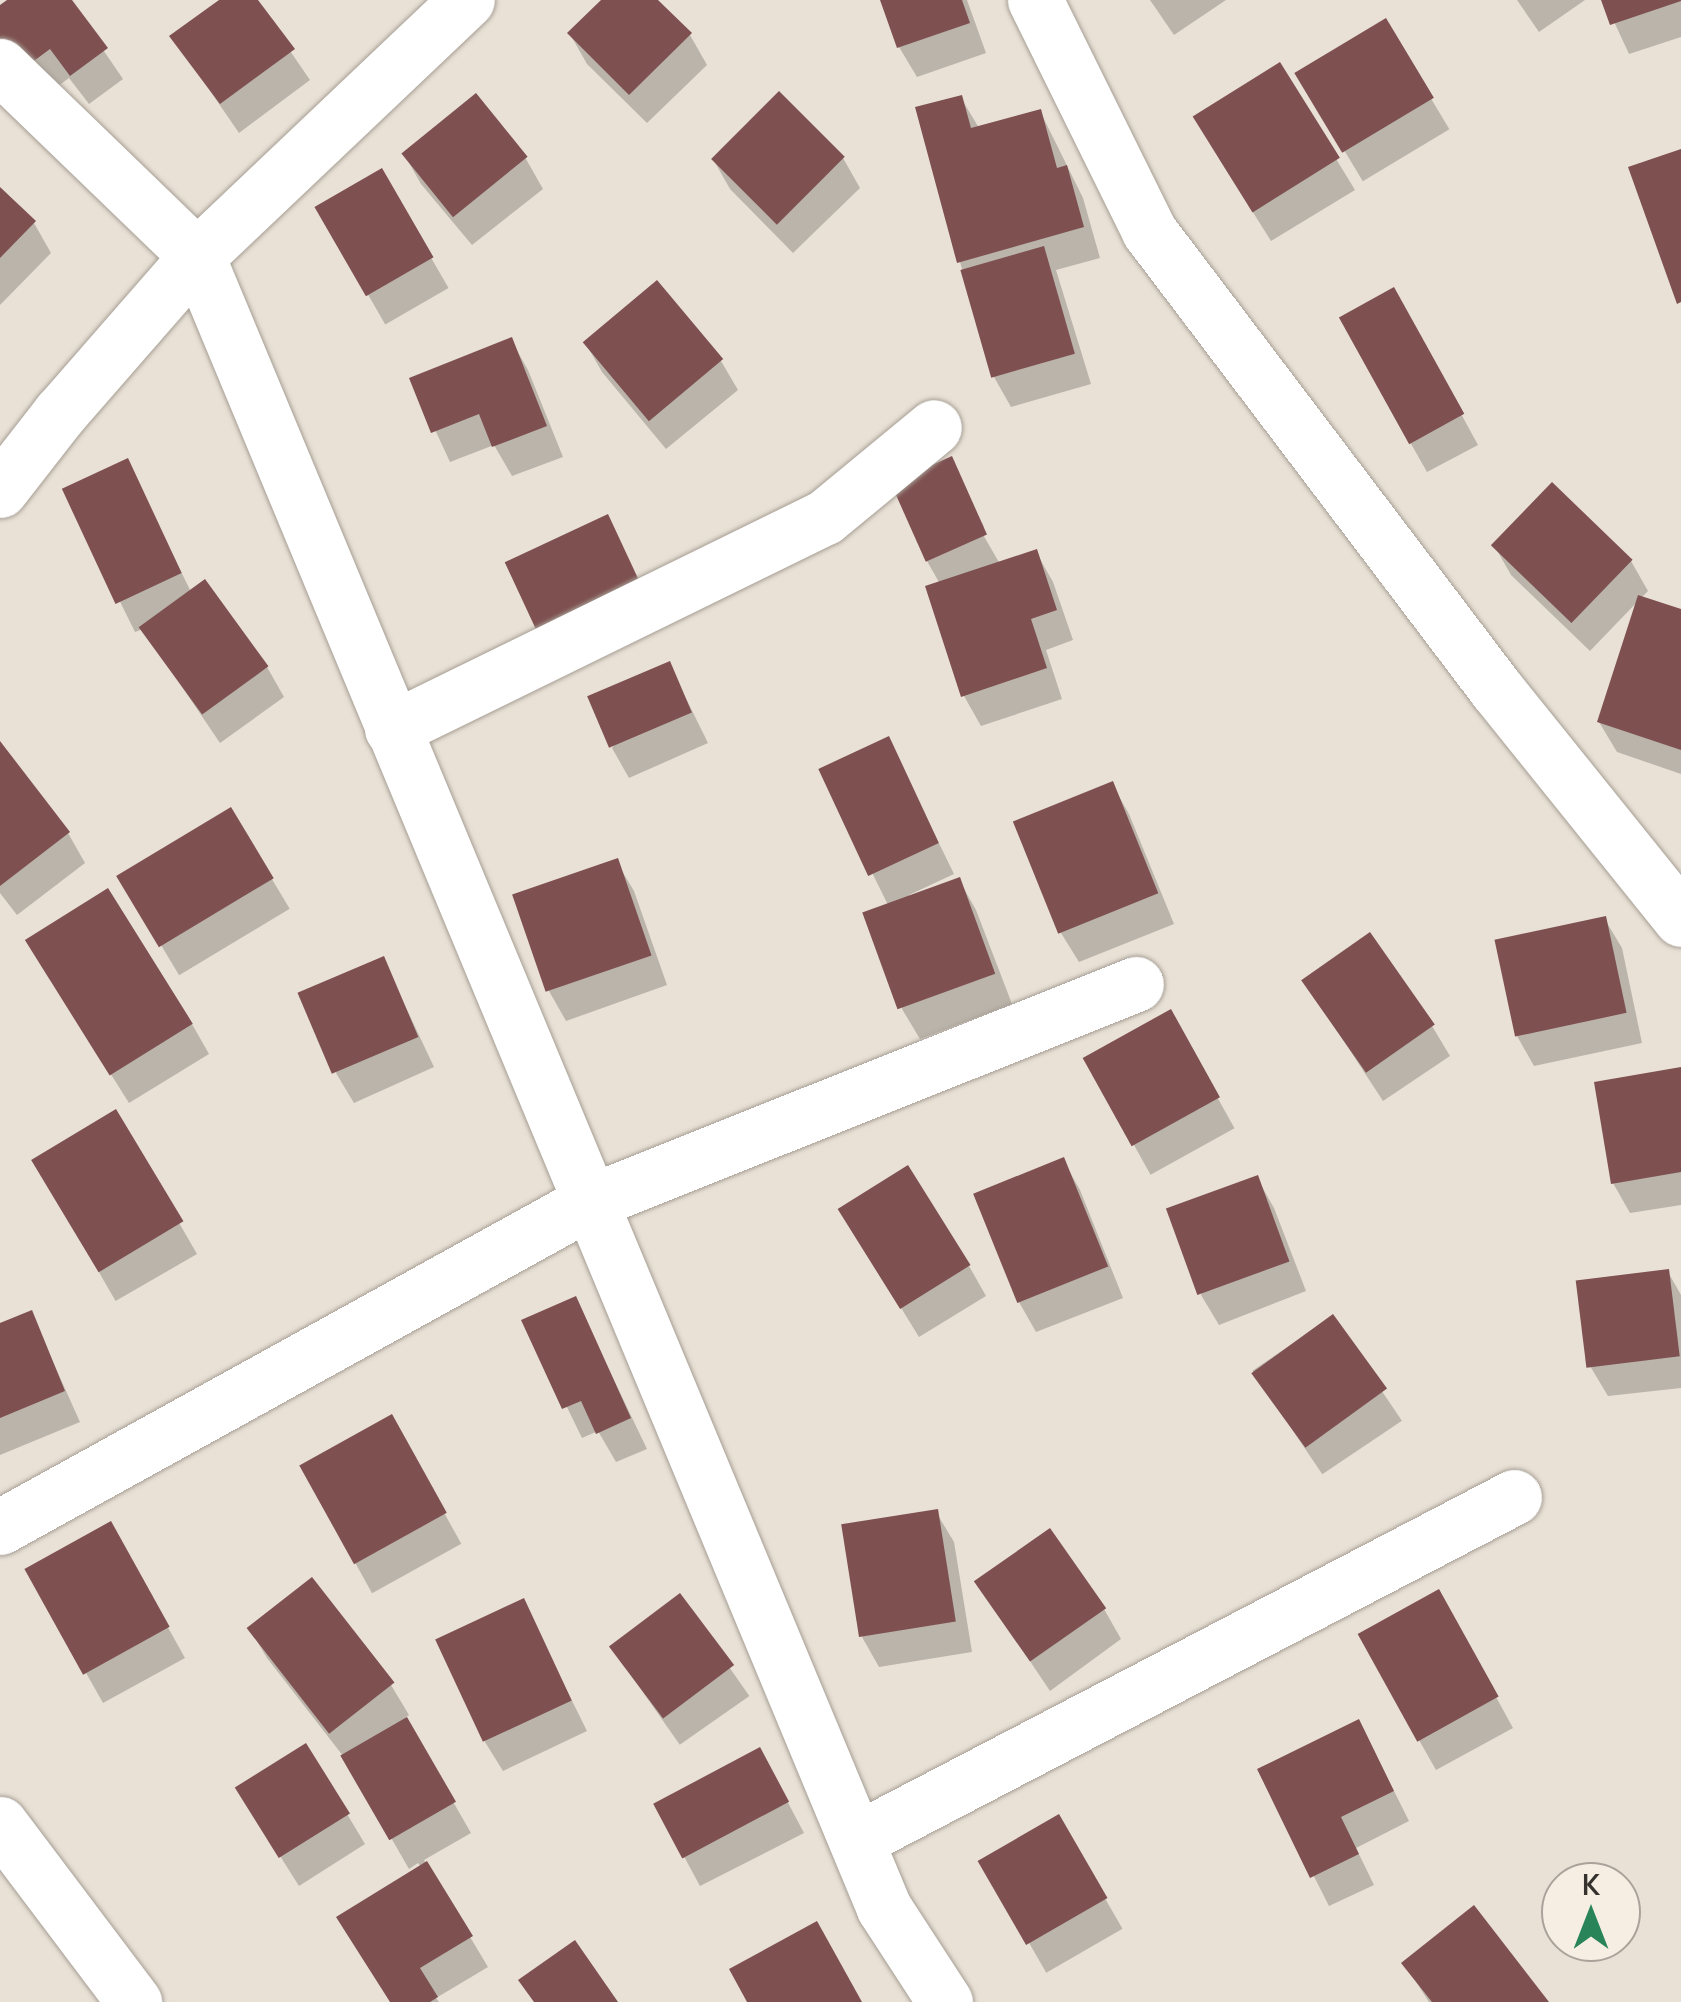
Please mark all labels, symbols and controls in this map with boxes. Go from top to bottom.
north arrow [1541,1862,1641,1962]
text: K [1582,1865,1600,1903]

